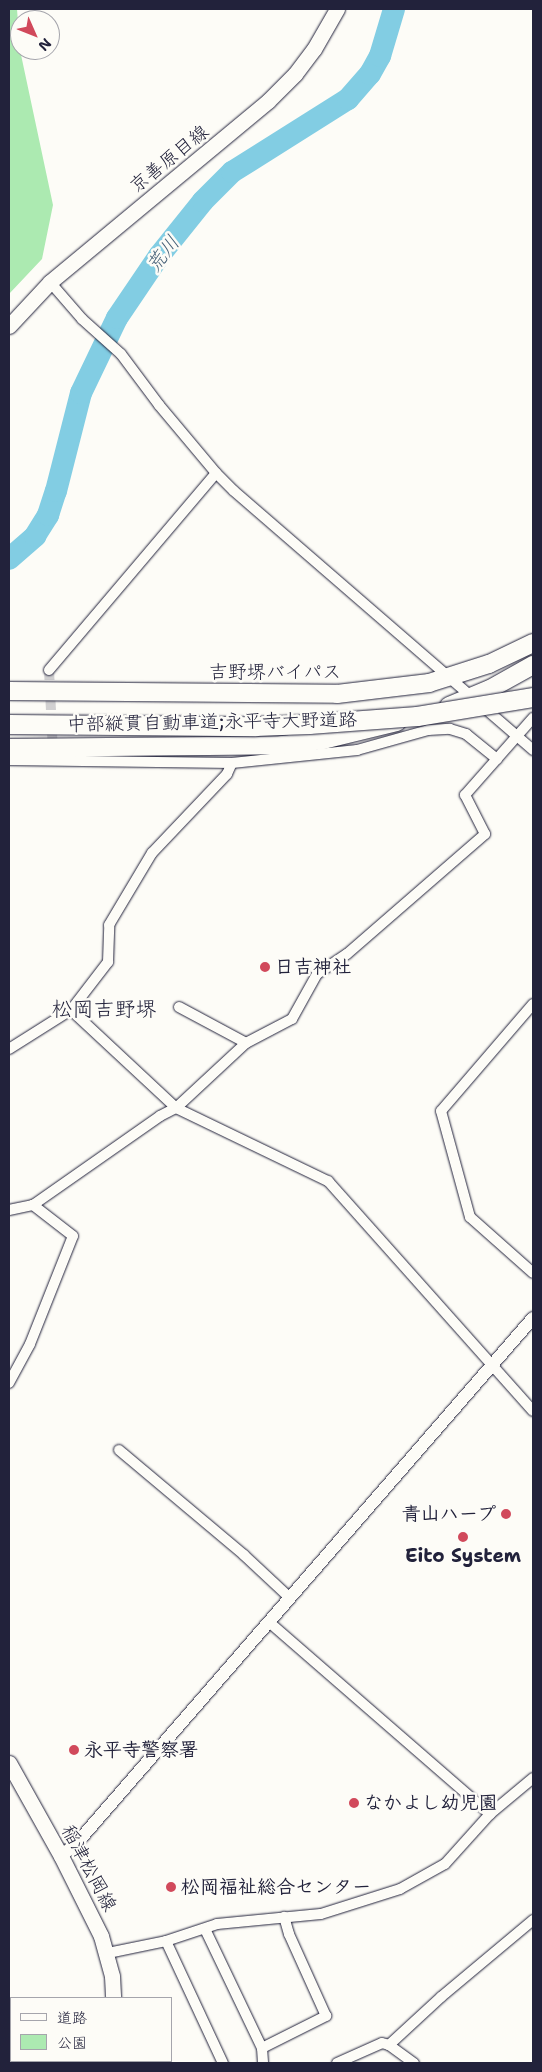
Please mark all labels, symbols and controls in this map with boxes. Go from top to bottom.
north arrow [10,10,60,60]
text: N [35,34,55,55]
street label: 京善原目線 [125,120,213,198]
water label: 荒川 [141,231,185,277]
street label: 吉野堺バイパス [209,661,341,683]
street label: 中部縦貫自動車道;永平寺大野道路 [67,708,357,736]
place label: 日吉神社 [275,956,351,978]
marker: 日吉神社 [259,961,271,973]
district label: 松岡吉野堺 [52,996,156,1022]
place label: 青山ハープ [401,1503,496,1525]
marker: 青山ハープ [500,1508,512,1520]
marker: Eito System [457,1531,469,1543]
place label: Eito System [405,1545,521,1567]
place label: 永平寺警察署 [84,1739,198,1761]
marker: 永平寺警察署 [68,1744,80,1756]
place label: なかよし幼児園 [364,1792,497,1814]
marker: なかよし幼児園 [348,1797,360,1809]
street label: 稲津松岡線 [57,1821,121,1915]
place label: 松岡福祉総合センター [181,1876,371,1898]
marker: 松岡福祉総合センター [165,1881,177,1893]
legend [10,1997,172,2062]
text: 道路 [57,2008,87,2028]
text: 公園 [57,2033,87,2053]

